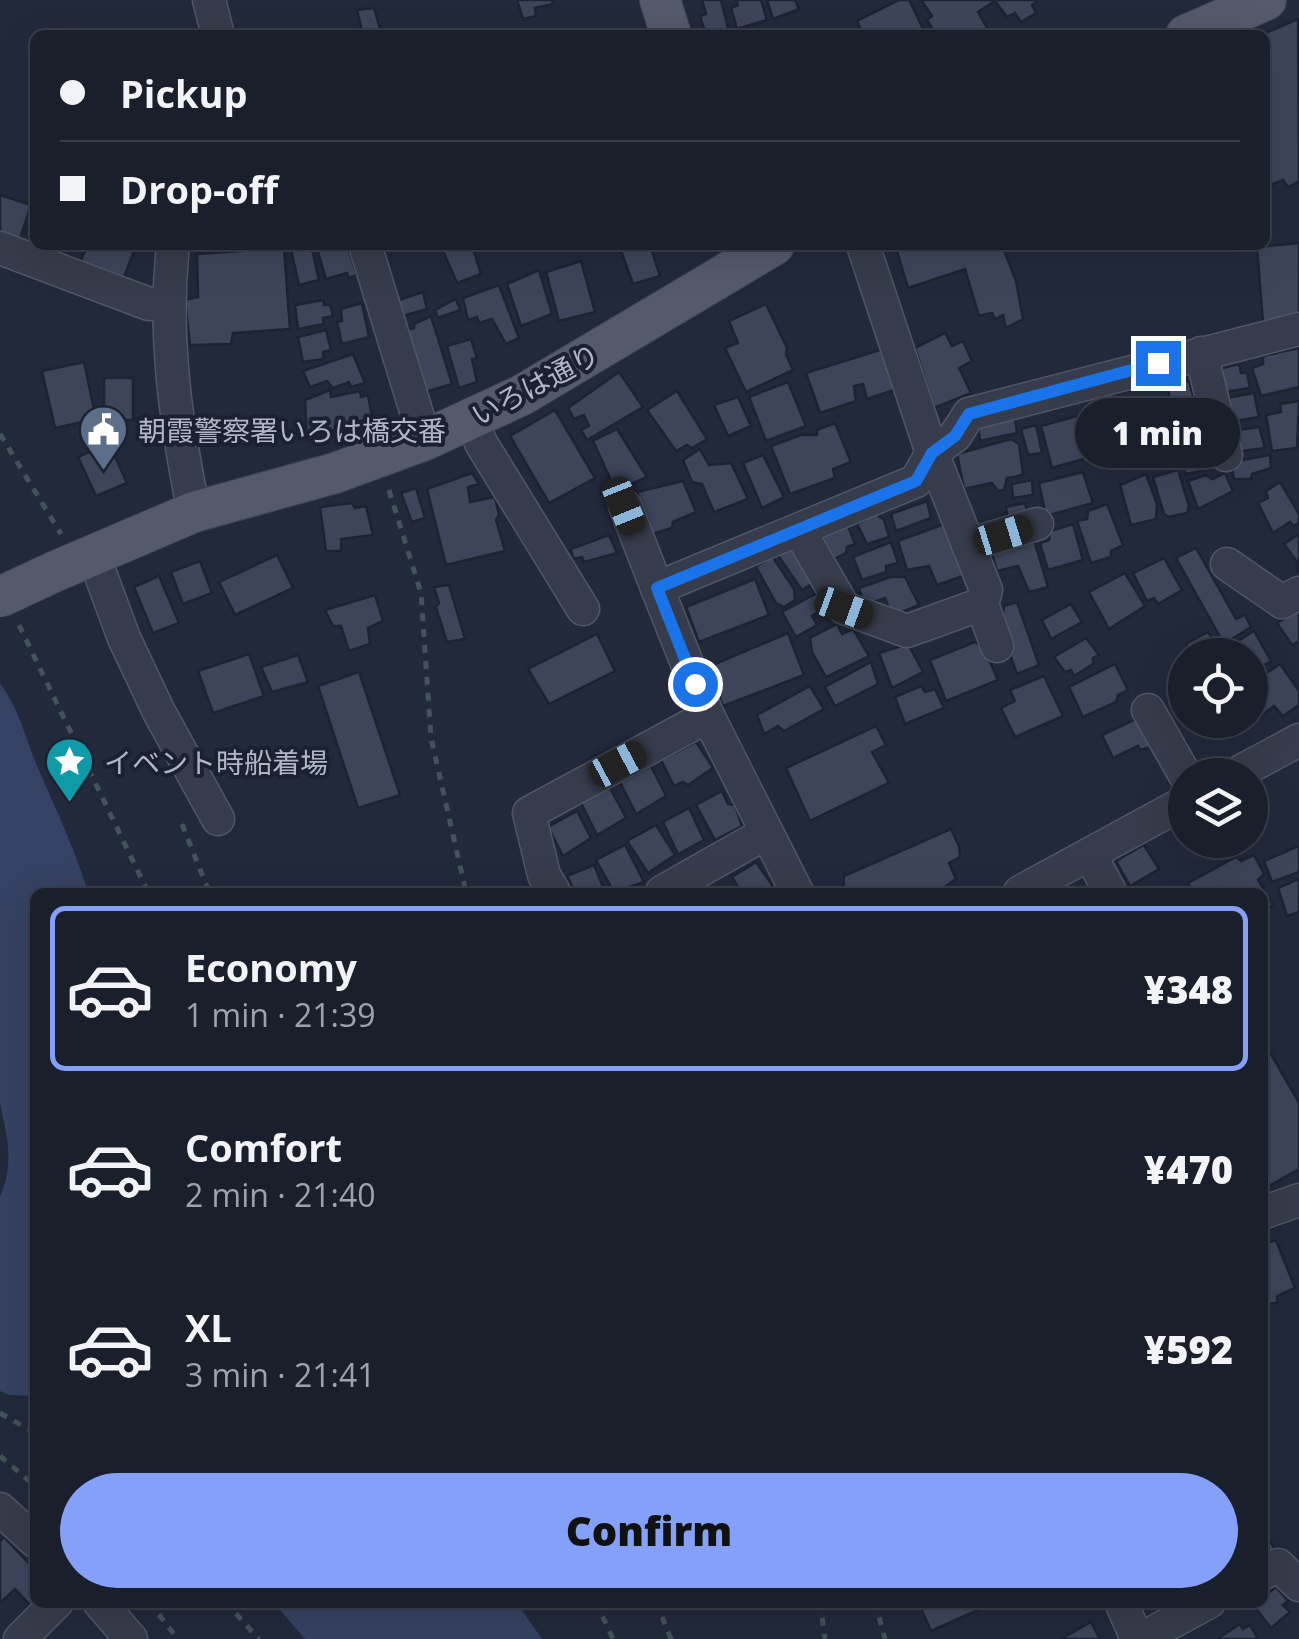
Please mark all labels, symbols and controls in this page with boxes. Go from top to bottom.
text: Pickup [120,67,248,119]
text: Drop-off [120,163,278,215]
street label: いろは通り [464,334,606,434]
route end [1136,341,1181,386]
callout: 1 min [1076,398,1240,468]
public building icon: 朝霞警察署いろは橋交番 [77,404,129,472]
place label: 朝霞警察署いろは橋交番 [138,411,446,449]
text: 1 min [1112,411,1203,454]
car [599,473,649,539]
car [970,512,1036,558]
car [811,584,877,632]
map controls [1168,638,1268,858]
button: locate [1168,638,1268,738]
route start [673,662,718,707]
place icon: イベント時船着場 [43,736,95,804]
car [584,737,652,791]
place label: イベント時船着場 [104,743,328,781]
button: layers [1168,758,1268,858]
text: Economy [185,941,357,993]
icon: car [65,944,155,1034]
text: ¥348 [1144,963,1233,1015]
text: 1 min · 21:39 [185,993,376,1036]
text: Comfort [185,1121,342,1173]
icon: car [65,1124,155,1214]
text: ¥470 [1144,1143,1233,1195]
text: 2 min · 21:40 [185,1173,376,1216]
text: XL [185,1301,232,1353]
icon: car [65,1304,155,1394]
text: ¥592 [1144,1323,1233,1375]
text: 3 min · 21:41 [185,1353,376,1396]
button: Confirm [60,1473,1238,1588]

